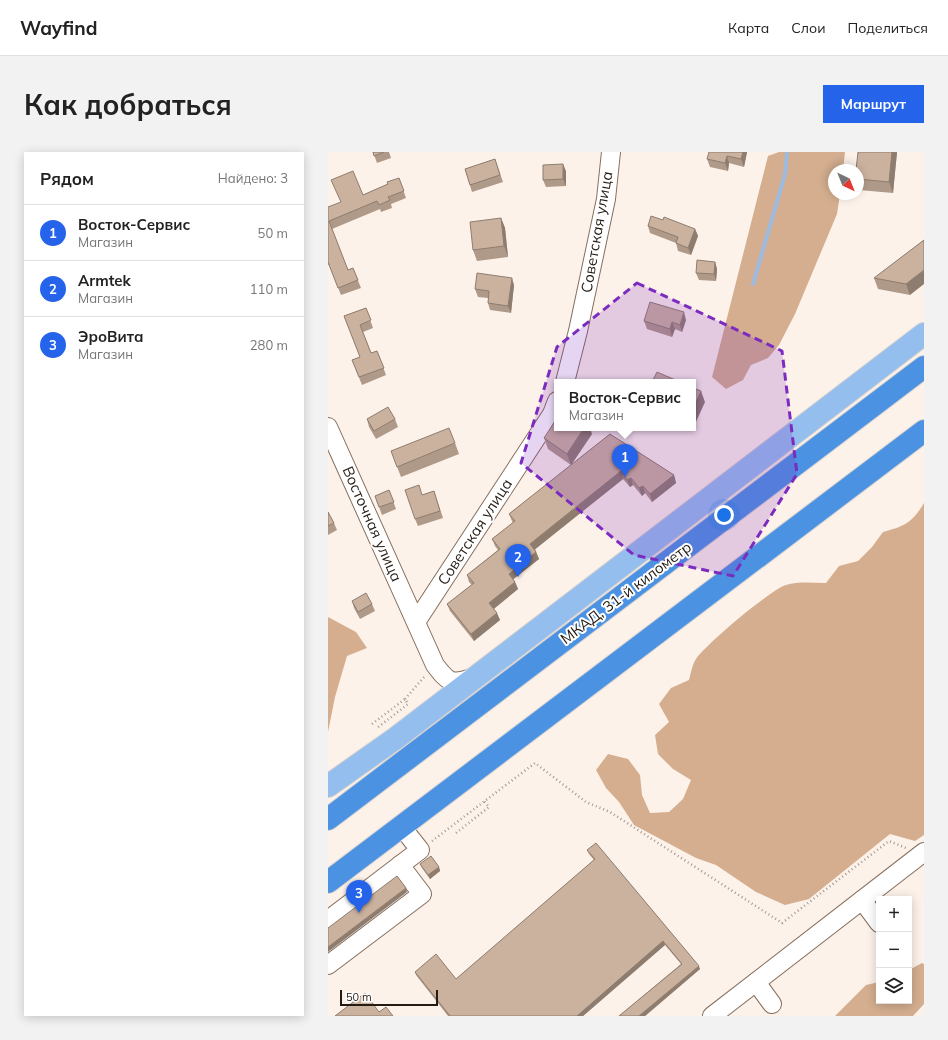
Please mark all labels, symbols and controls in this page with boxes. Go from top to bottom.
text: Wayfind [20,16,97,40]
text: Карта [728,19,769,37]
text: Слои [791,19,826,37]
text: Поделиться [848,19,928,37]
button: Маршрут [823,85,924,123]
text: Как добраться [24,87,232,122]
north arrow [828,164,864,200]
text: Рядом [40,168,94,189]
text: Найдено: 3 [218,170,288,186]
street label: Советская улица [576,170,617,294]
text: Восток-Сервис [78,215,190,234]
text: 1 [49,225,57,241]
text: 50 m [258,225,288,241]
text: Магазин [78,234,133,250]
text: Armtek [78,271,131,290]
text: 2 [49,281,57,297]
text: 110 m [250,281,288,297]
text: Магазин [78,290,133,306]
text: ЭроВита [78,327,143,346]
text: 3 [49,337,57,353]
text: 280 m [250,337,288,353]
text: Магазин [78,346,133,362]
popup [554,379,696,431]
text: Восток-Сервис [569,388,681,407]
text: Магазин [569,407,624,423]
pin: 1 [612,444,638,477]
street label: Восточная улица [338,463,406,585]
street label: Советская улица [433,475,516,588]
your location [714,505,734,525]
street label: МКАД, 31-й километр [556,537,695,648]
pin: 2 [505,544,531,577]
pin: 3 [346,880,372,913]
map controls [876,896,912,1004]
button: + [876,896,912,932]
button: − [876,932,912,968]
button: layers [876,968,912,1004]
scale bar [340,988,438,1007]
text: 50 m [346,990,372,1004]

